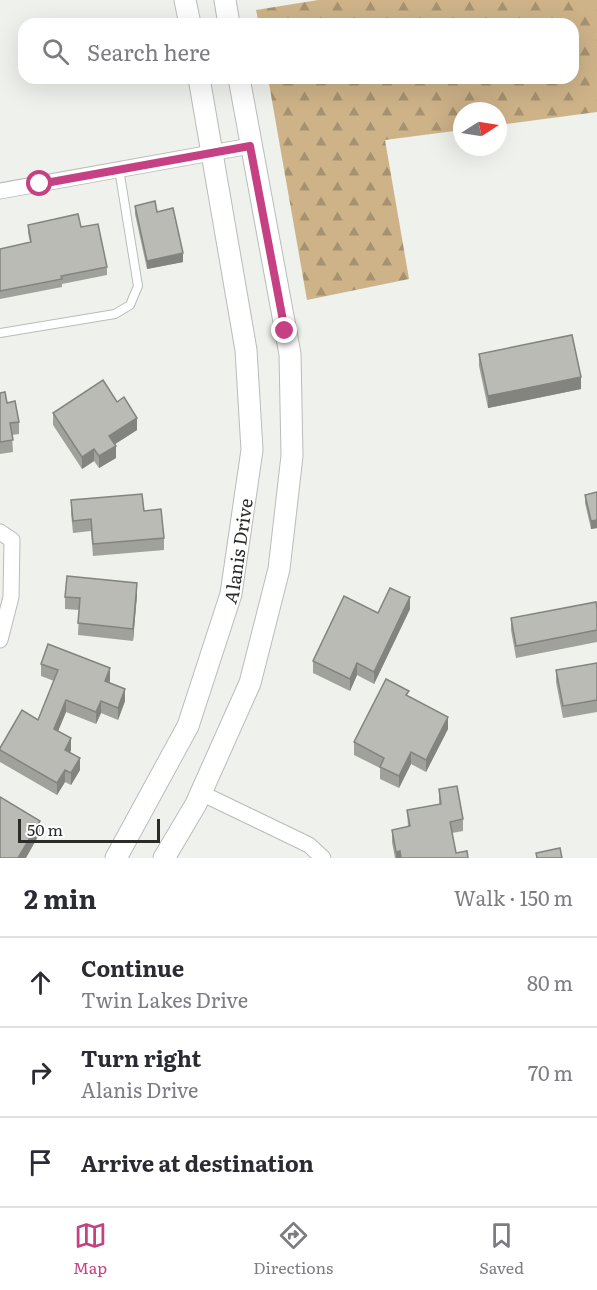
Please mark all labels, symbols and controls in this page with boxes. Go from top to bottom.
search box [18,18,579,84]
icon: search [39,35,72,68]
text: Search here [87,35,210,68]
north arrow [453,102,507,156]
route start [26,170,52,196]
route end [271,317,297,343]
street label: Alanis Drive [215,496,258,607]
scale bar [18,816,160,844]
text: 50 m [27,817,63,841]
text: 2 min [24,878,97,917]
text: Walk · 150 m [454,882,573,912]
text: Continue [81,951,184,984]
icon: ahead [24,966,57,999]
text: 80 m [527,967,573,997]
text: Twin Lakes Drive [81,984,248,1014]
text: Turn right [81,1041,201,1074]
icon: right [24,1056,57,1089]
text: 70 m [528,1057,573,1087]
text: Alanis Drive [81,1074,198,1104]
icon: arrive [24,1146,57,1179]
text: Arrive at destination [81,1146,314,1179]
tab: Map [73,1219,107,1279]
tab: Directions [253,1219,333,1279]
tab: Saved [479,1219,524,1279]

